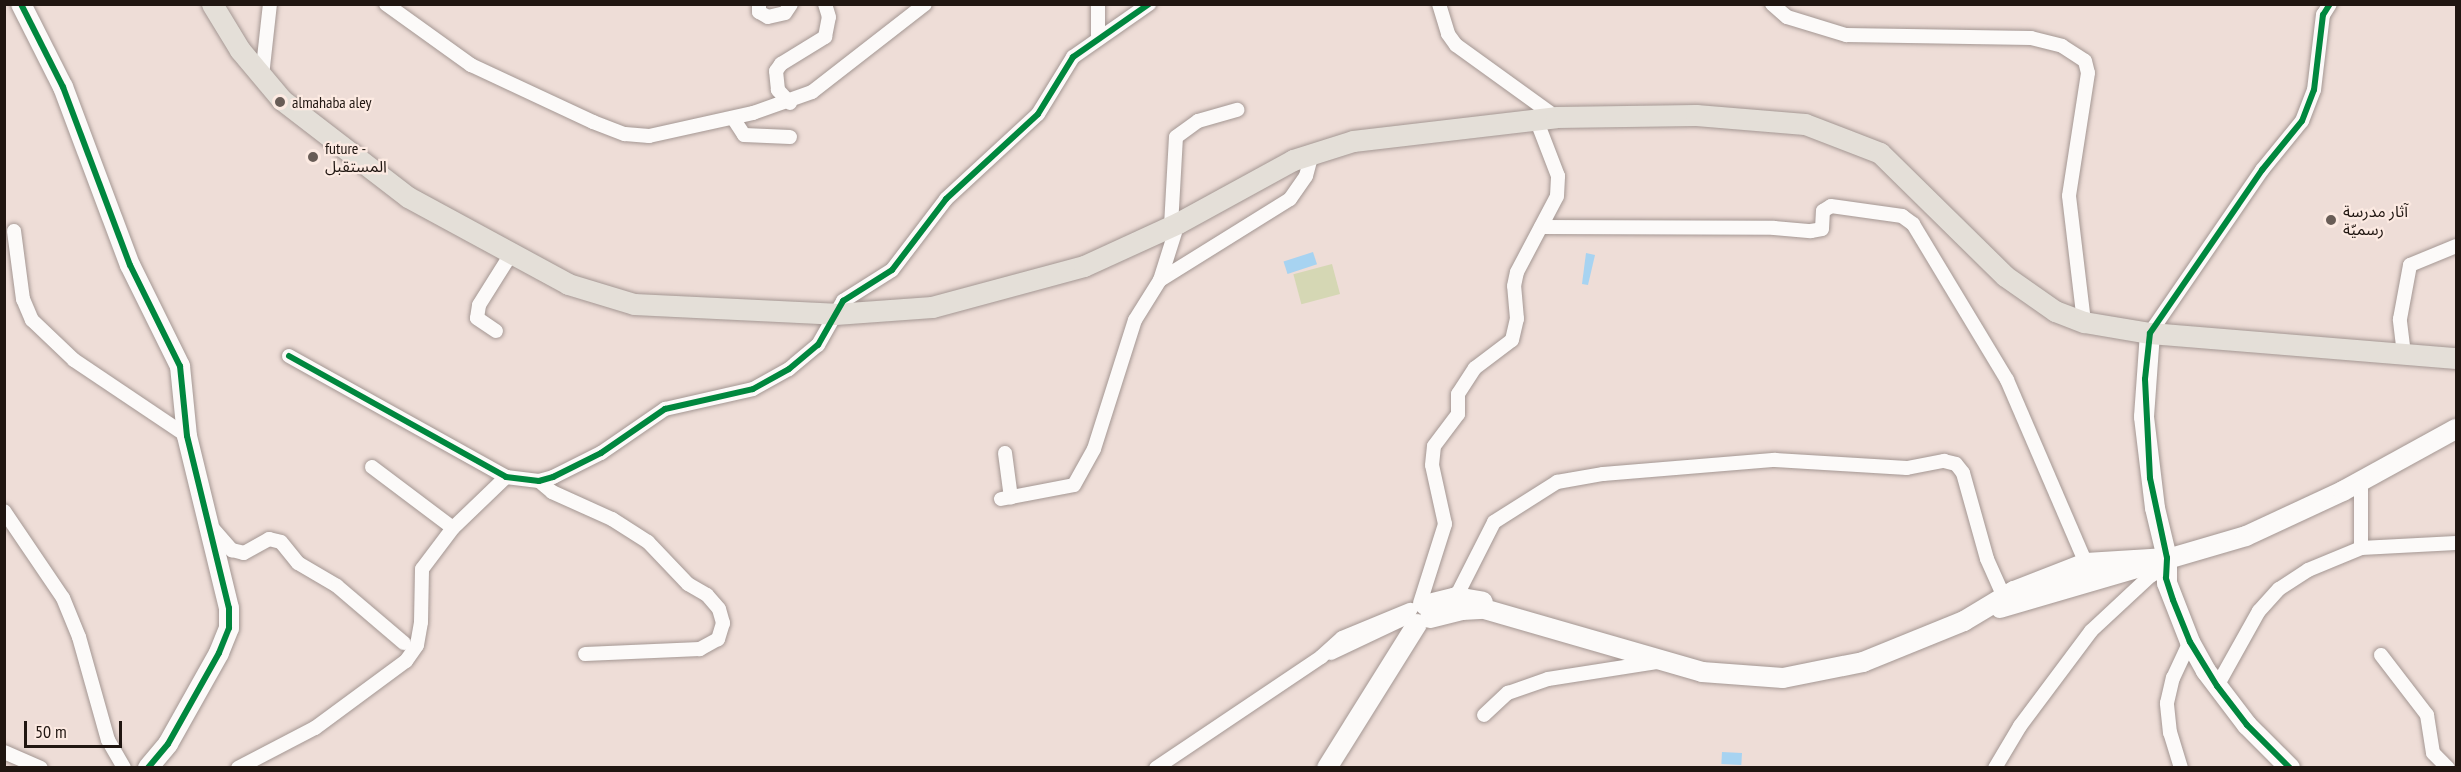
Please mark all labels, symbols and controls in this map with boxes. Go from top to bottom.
place label: almahaba aley [292,92,372,112]
marker: almahaba aley [273,95,287,109]
place label: future - المستقبل [325,138,387,176]
marker: future - المستقبل [306,150,320,164]
place label: آثار مدرسة رسميّة [2343,201,2408,239]
marker: آثار مدرسة رسميّة [2324,213,2338,227]
scale bar [27,709,124,747]
text: 50 m [35,720,67,743]

